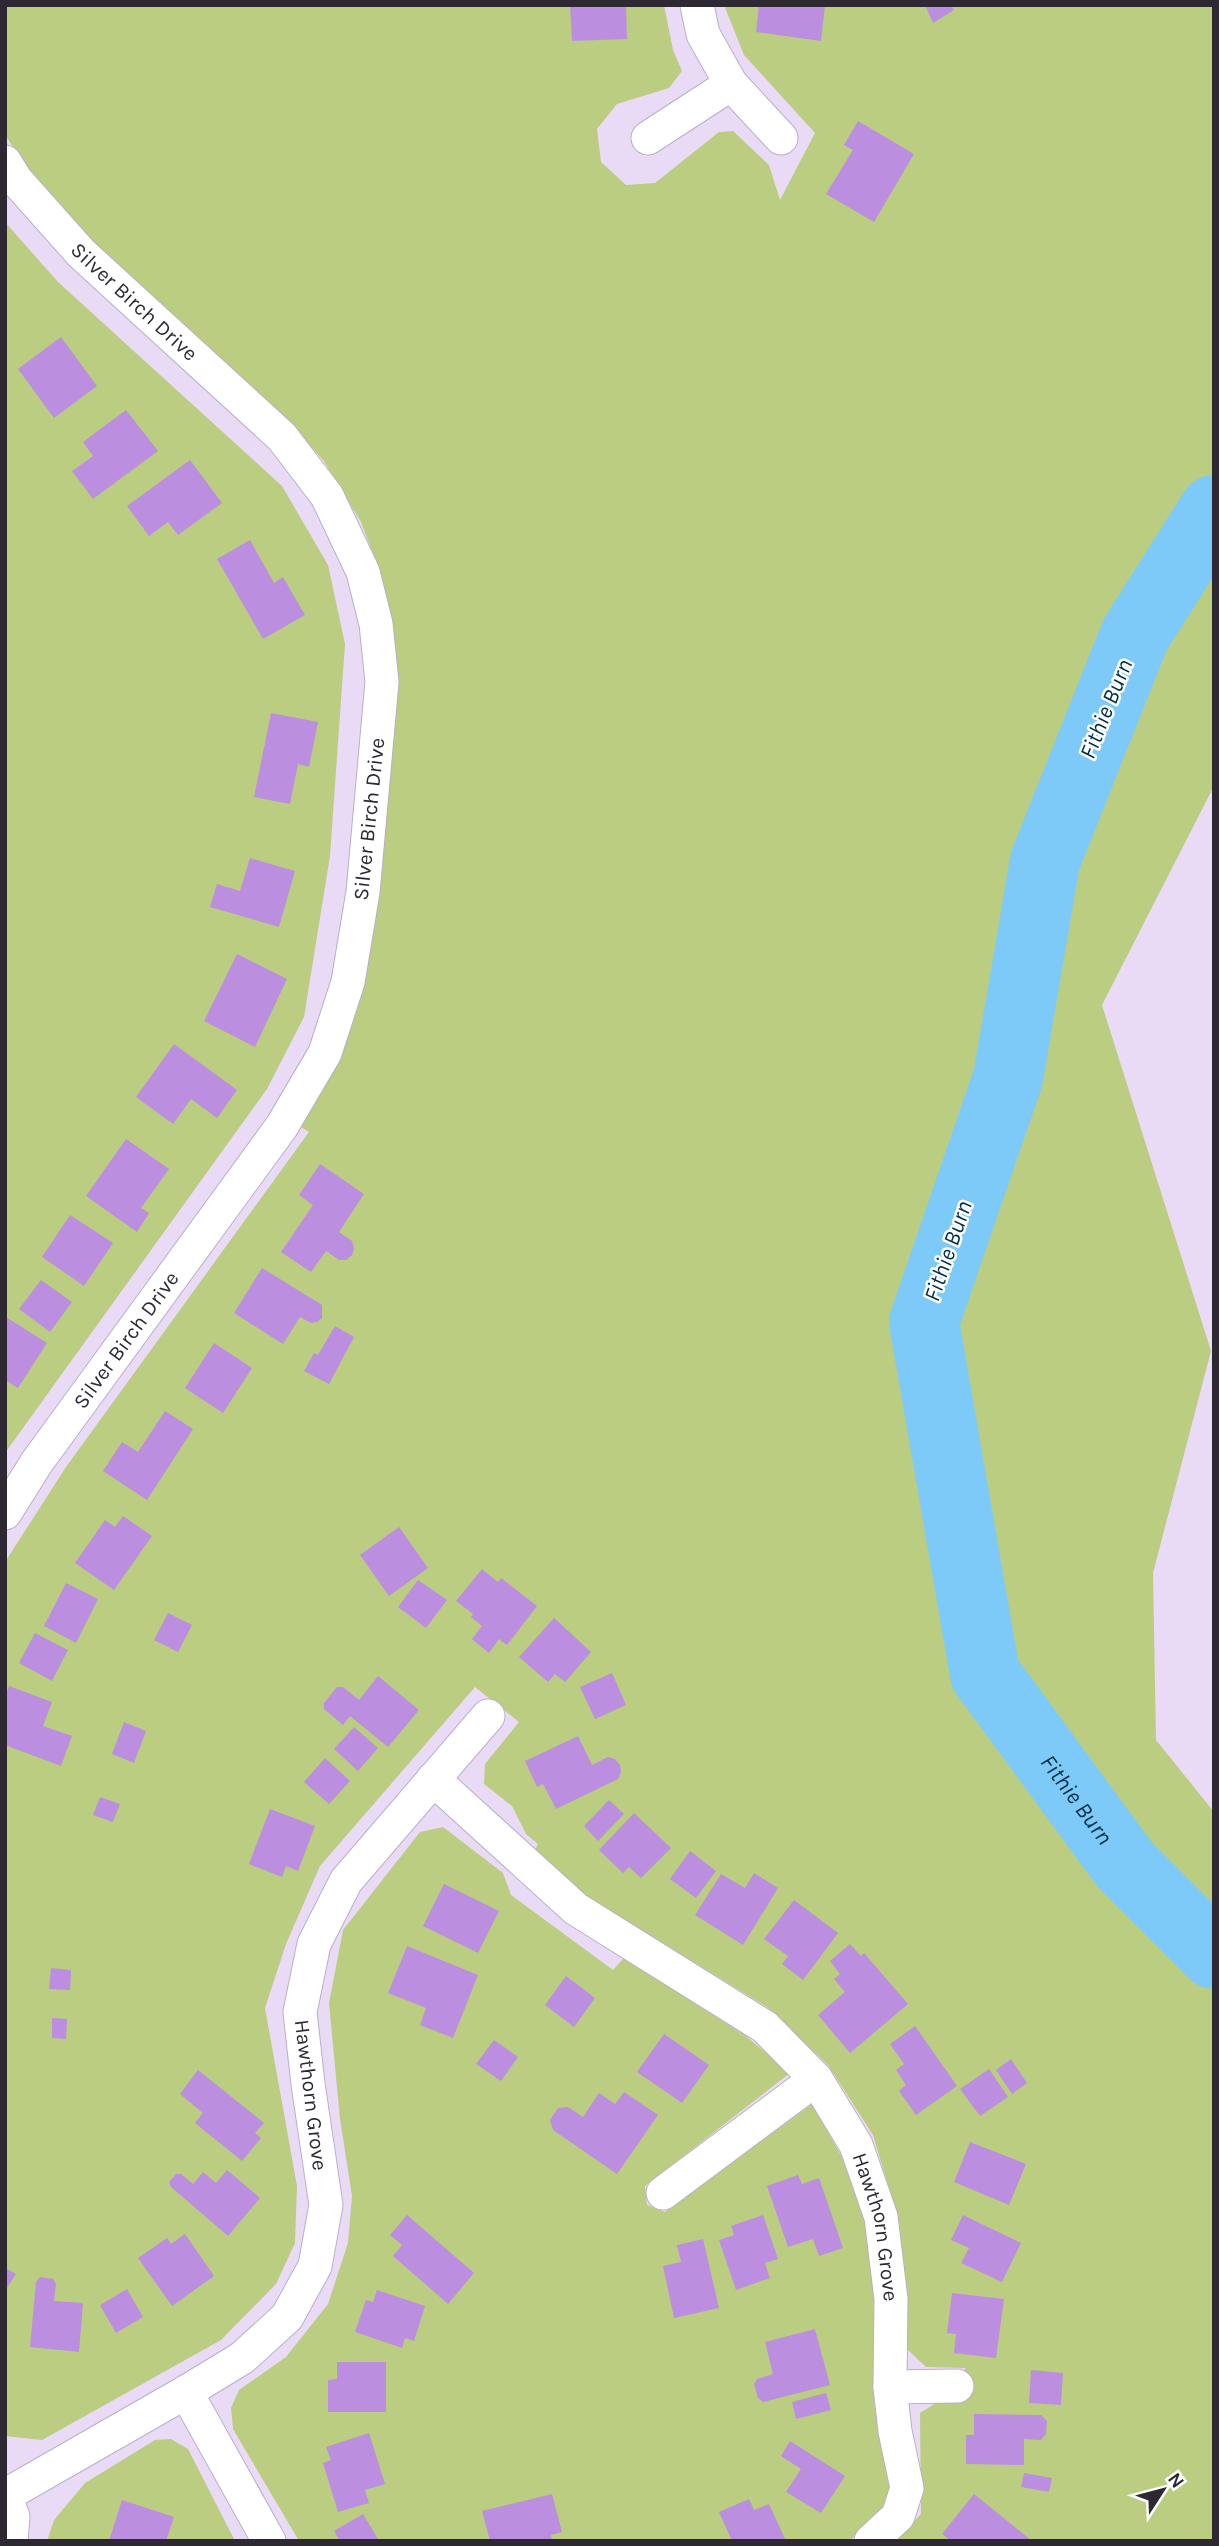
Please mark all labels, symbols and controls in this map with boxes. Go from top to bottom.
street label: Silver Birch Drive [66,238,203,366]
water label: Fithie Burn [1074,655,1138,763]
street label: Silver Birch Drive [349,737,389,901]
water label: Fithie Burn [918,1197,978,1305]
street label: Silver Birch Drive [68,1267,184,1413]
water label: Fithie Burn [1035,1749,1119,1850]
street label: Hawthorn Grove [290,2018,332,2172]
street label: Hawthorn Grove [848,2149,903,2303]
north arrow [1128,2455,1198,2525]
text: N [1163,2469,1189,2493]

